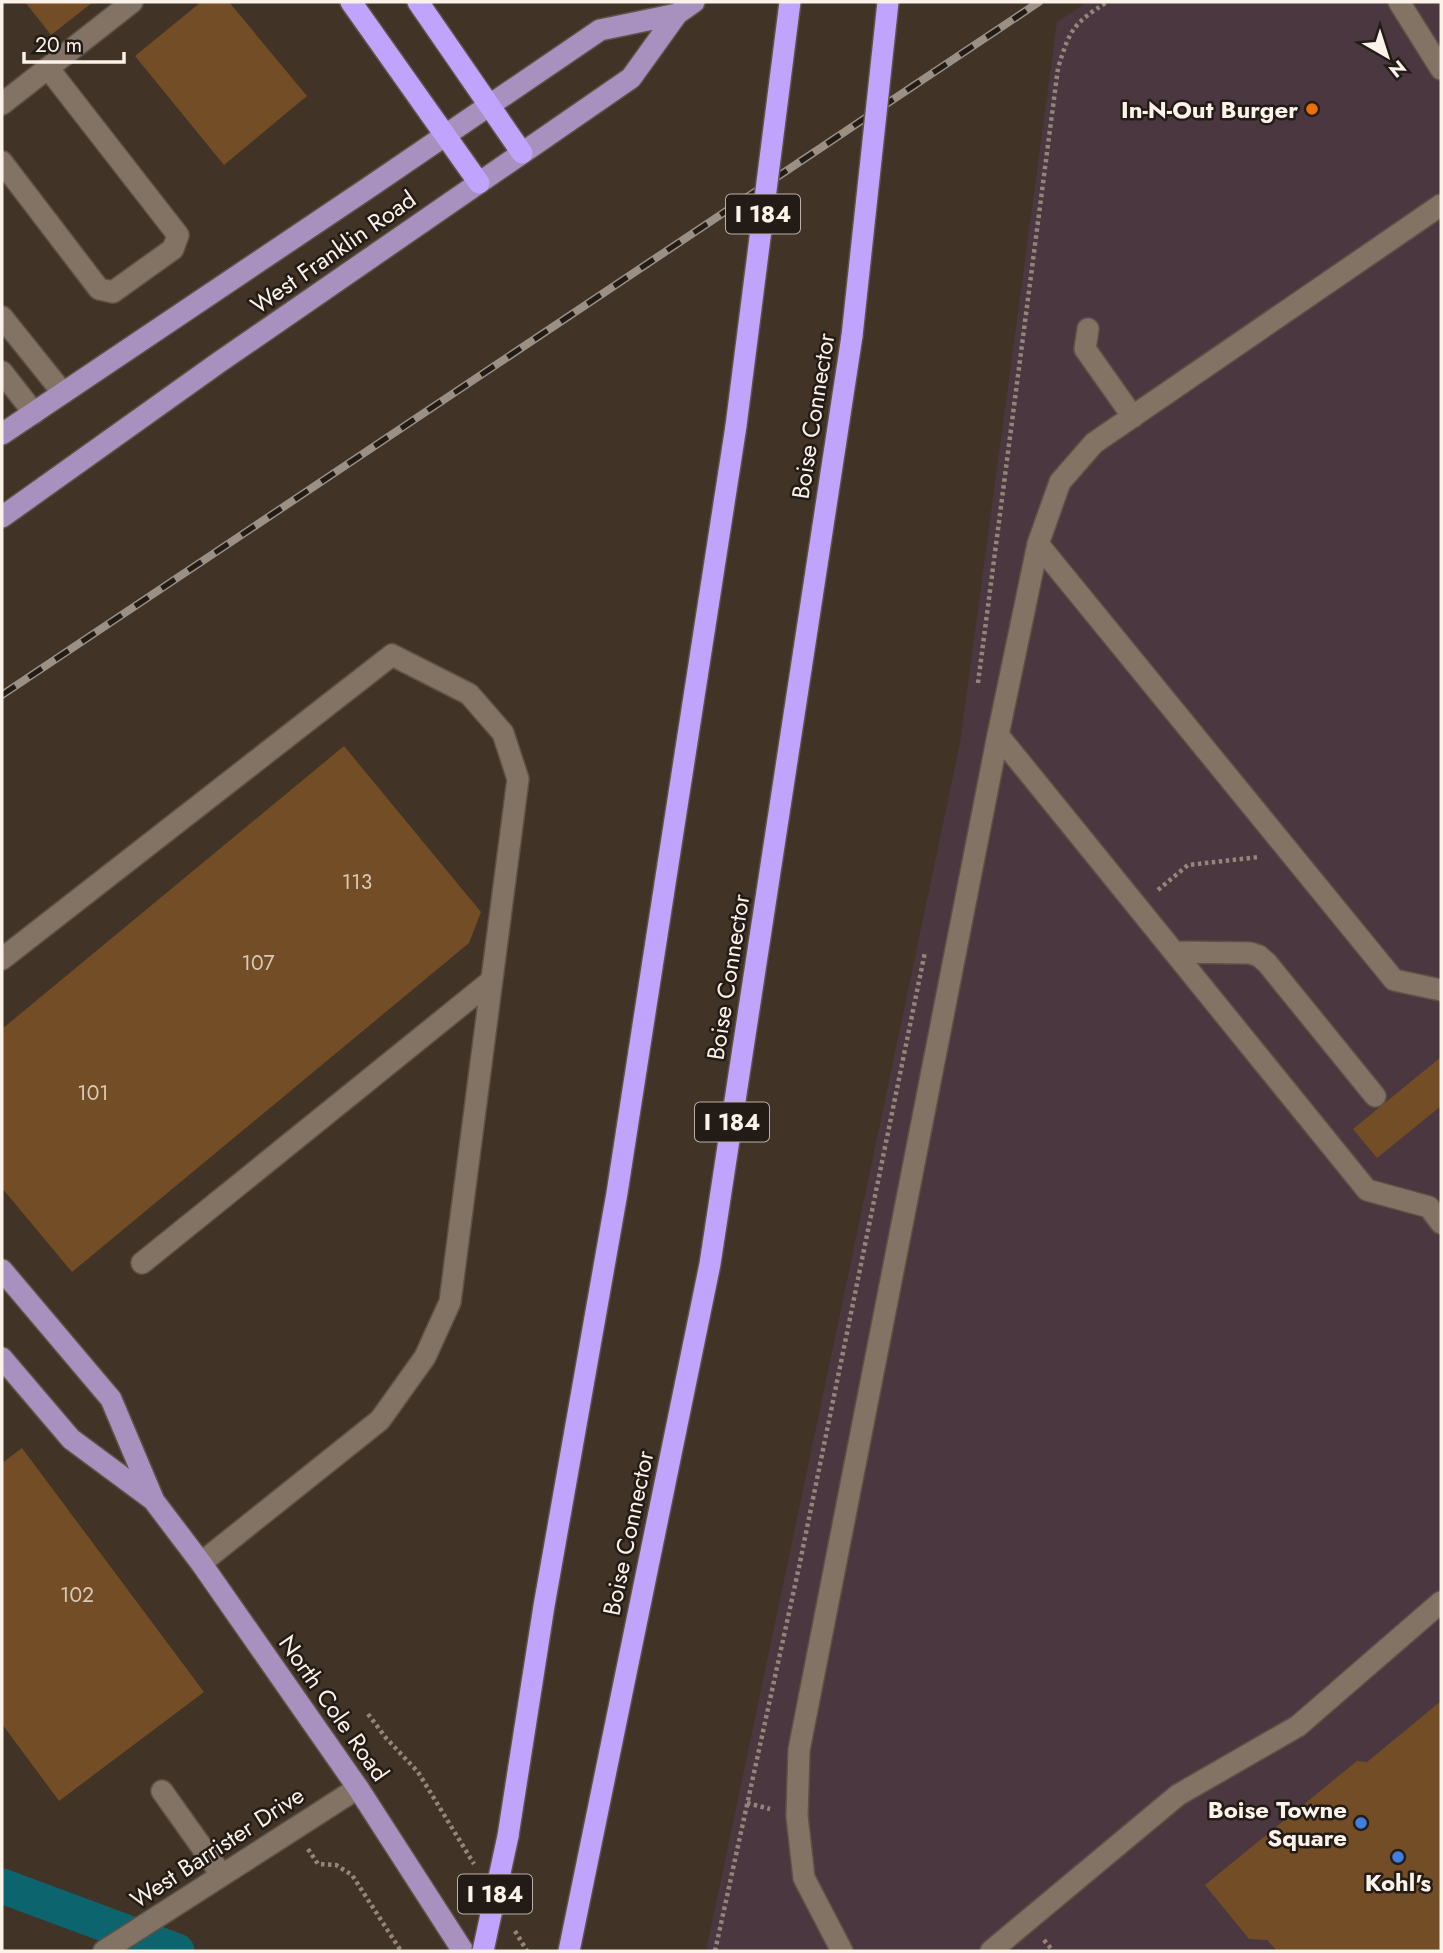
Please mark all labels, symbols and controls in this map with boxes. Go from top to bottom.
scale bar [24,21,124,65]
north arrow [1352,21,1422,91]
text: 20 m [35,30,82,60]
text: N [1383,54,1412,84]
place label: In-N-Out Burger [1121,92,1298,127]
marker: In-N-Out Burger [1304,101,1320,117]
street label: West Franklin Road [243,182,423,322]
road number: I 184 [726,195,800,234]
street label: Boise Connector [783,330,844,502]
house number: 113 [342,867,372,897]
street label: Boise Connector [698,891,759,1063]
house number: 107 [241,948,275,978]
house number: 101 [77,1078,109,1108]
road number: I 184 [695,1102,769,1142]
street label: Boise Connector [593,1447,663,1619]
house number: 102 [60,1580,94,1610]
street label: North Cole Road [270,1628,398,1788]
street label: West Barrister Drive [123,1778,311,1916]
place label: Boise Towne Square [1208,1792,1347,1855]
marker: Boise Towne Square [1353,1815,1369,1831]
marker: Kohl's [1390,1849,1406,1865]
place label: Kohl's [1365,1865,1431,1900]
road number: I 184 [458,1874,532,1913]

